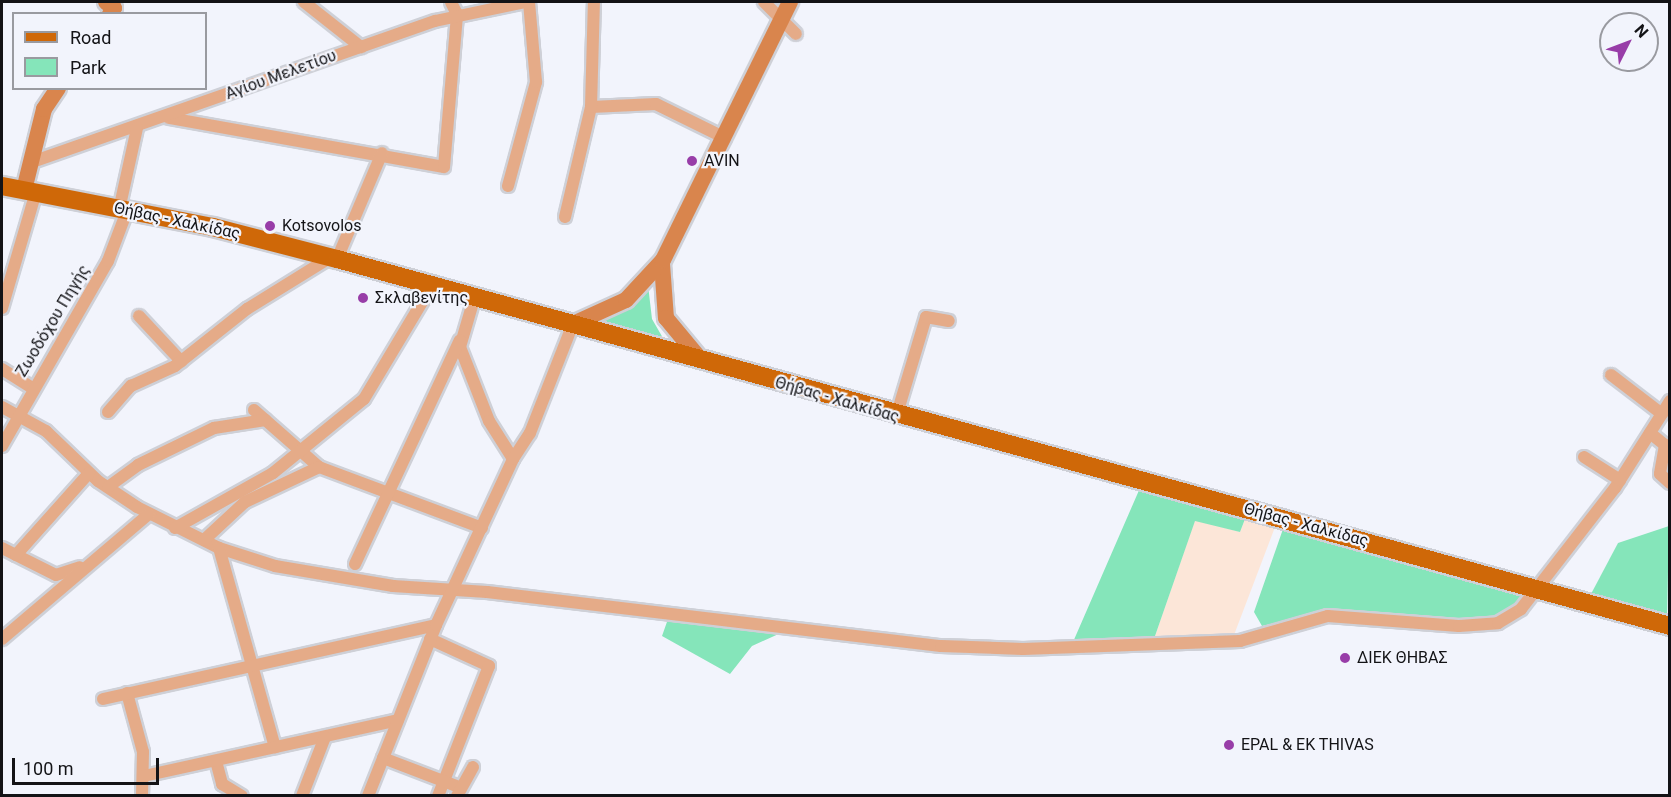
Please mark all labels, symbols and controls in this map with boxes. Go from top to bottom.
legend [12,12,207,90]
north arrow [1599,12,1659,72]
text: N [1630,20,1652,42]
text: Road [70,27,111,48]
street label: Αγίου Μελετίου [223,46,339,104]
text: Park [70,57,106,78]
place label: AVIN [704,151,740,171]
marker: AVIN [685,154,699,168]
street label: Θήβας - Χαλκίδας [112,198,242,244]
place label: Kotsovolos [282,216,361,236]
marker: Kotsovolos [263,219,277,233]
street label: Ζωοδόχου Πηγής [12,262,94,380]
place label: Σκλαβενίτης [375,288,468,308]
marker: Σκλαβενίτης [356,291,370,305]
street label: Θήβας - Χαλκίδας [773,373,901,427]
street label: Θήβας - Χαλκίδας [1242,499,1370,551]
place label: ΔΙΕΚ ΘΗΒΑΣ [1357,648,1448,668]
marker: ΔΙΕΚ ΘΗΒΑΣ [1338,651,1352,665]
place label: EPAL & EK THIVAS [1241,735,1374,755]
marker: EPAL & EK THIVAS [1222,738,1236,752]
scale bar [15,746,162,784]
text: 100 m [23,758,74,779]

